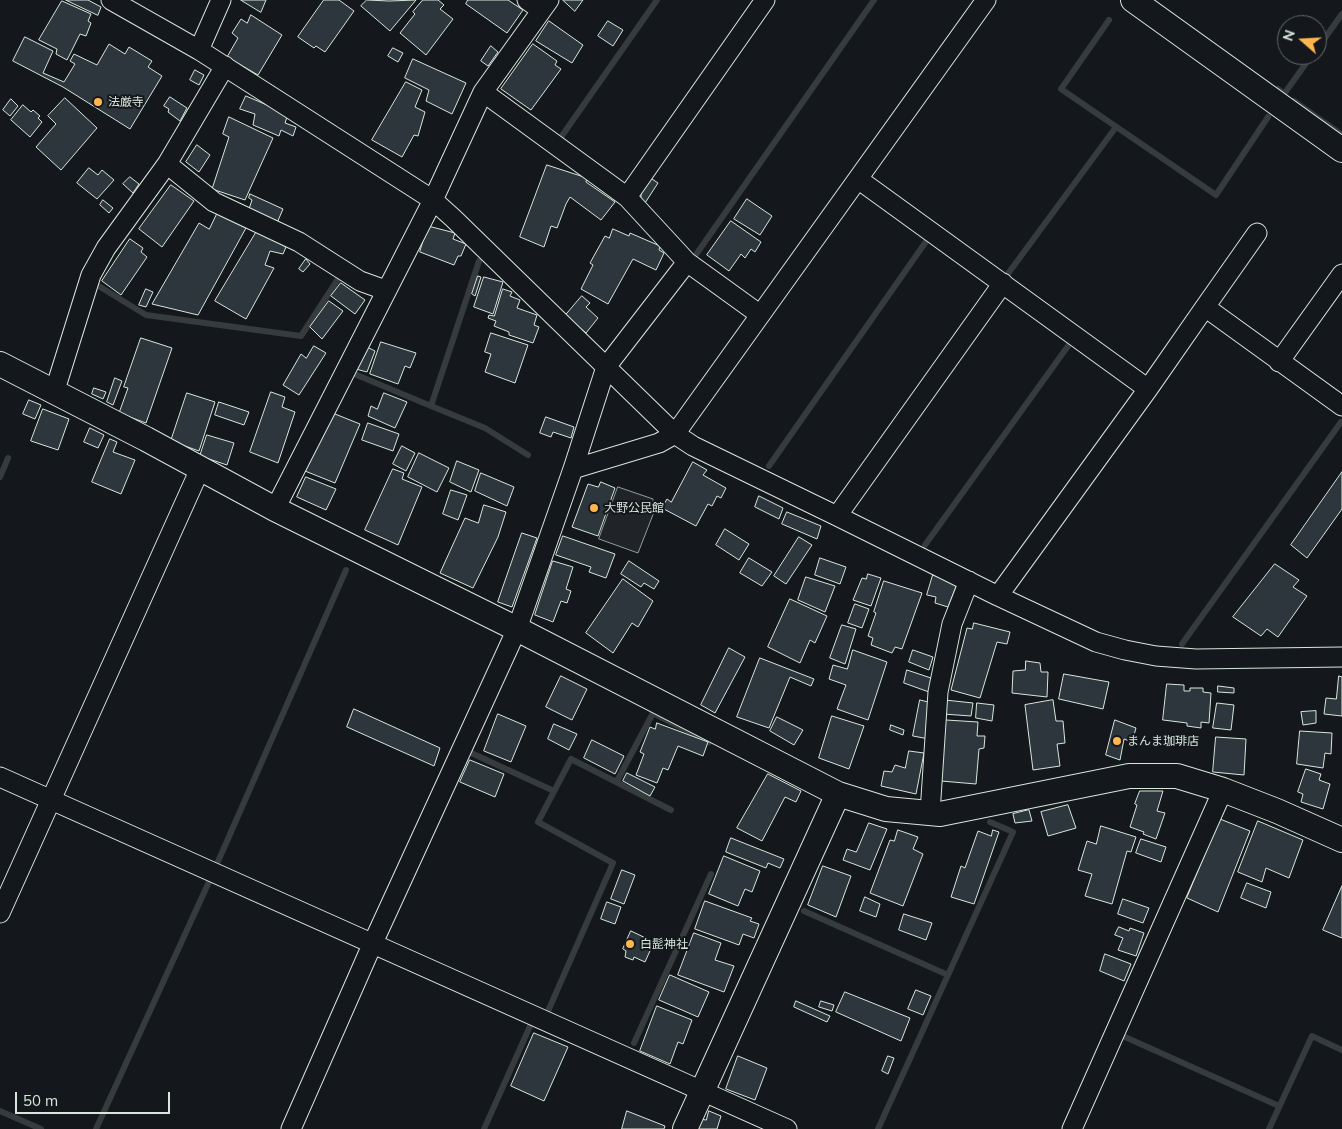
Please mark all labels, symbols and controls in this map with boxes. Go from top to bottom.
north arrow [1277,15,1327,65]
text: N [1279,28,1299,43]
place label: 法厳寺 [108,95,144,109]
marker: 法厳寺 [92,96,104,108]
place label: 大野公民館 [604,501,664,515]
marker: 大野公民館 [588,502,600,514]
place label: まんま珈琲店 [1127,734,1199,748]
marker: まんま珈琲店 [1111,735,1123,747]
place label: 白髭神社 [640,937,688,951]
marker: 白髭神社 [624,938,636,950]
scale bar [18,1082,172,1114]
text: 50 m [23,1091,58,1110]

